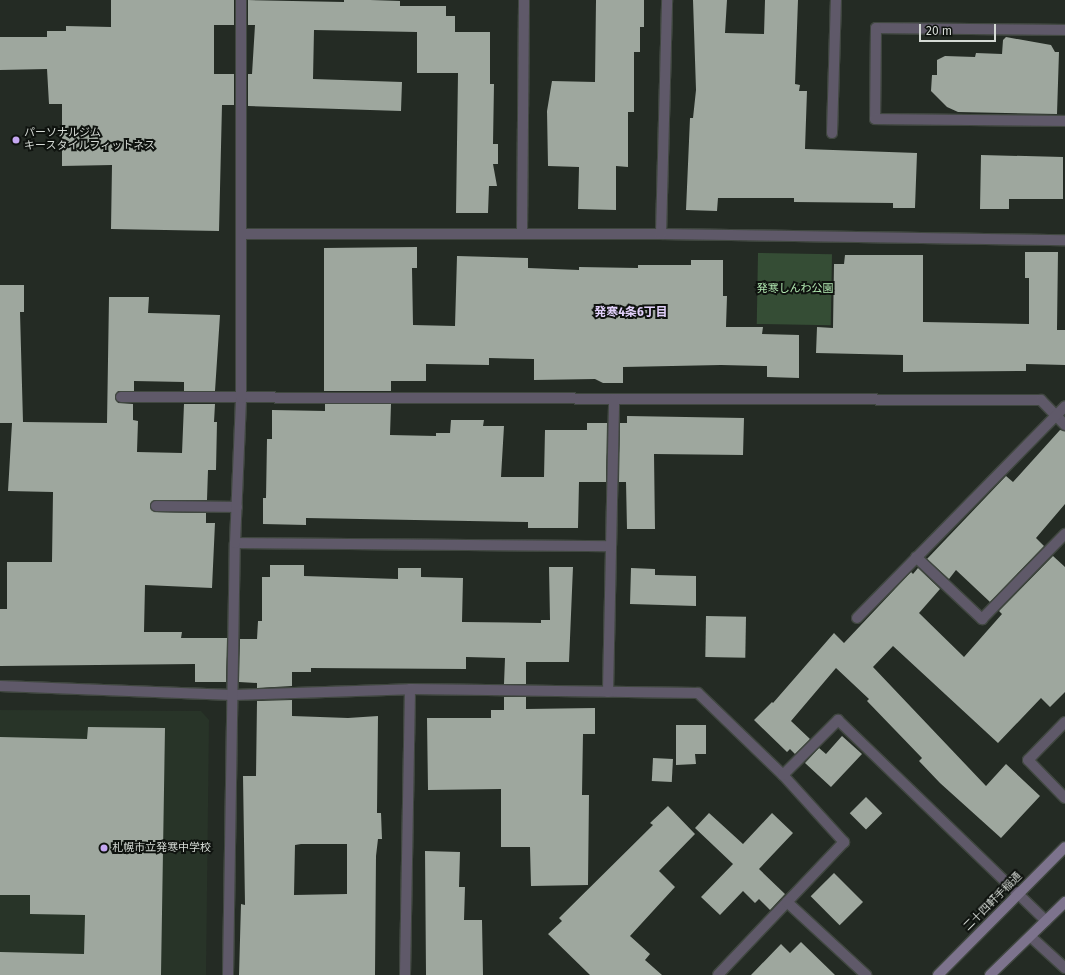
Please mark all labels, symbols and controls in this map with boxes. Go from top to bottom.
scale bar [921,16,998,42]
text: 20 m [926,24,952,38]
place label: パーソナルジム キースタイルフィットネス [24,127,156,153]
marker: パーソナルジム キースタイルフィットネス [11,135,21,145]
park label: 発寒しんわ公園 [757,282,833,296]
district label: 発寒4条6丁目 [594,306,668,320]
place label: 札幌市立発寒中学校 [112,841,211,855]
marker: 札幌市立発寒中学校 [99,843,109,853]
street label: 二十四軒手稲通 [961,870,1025,934]

